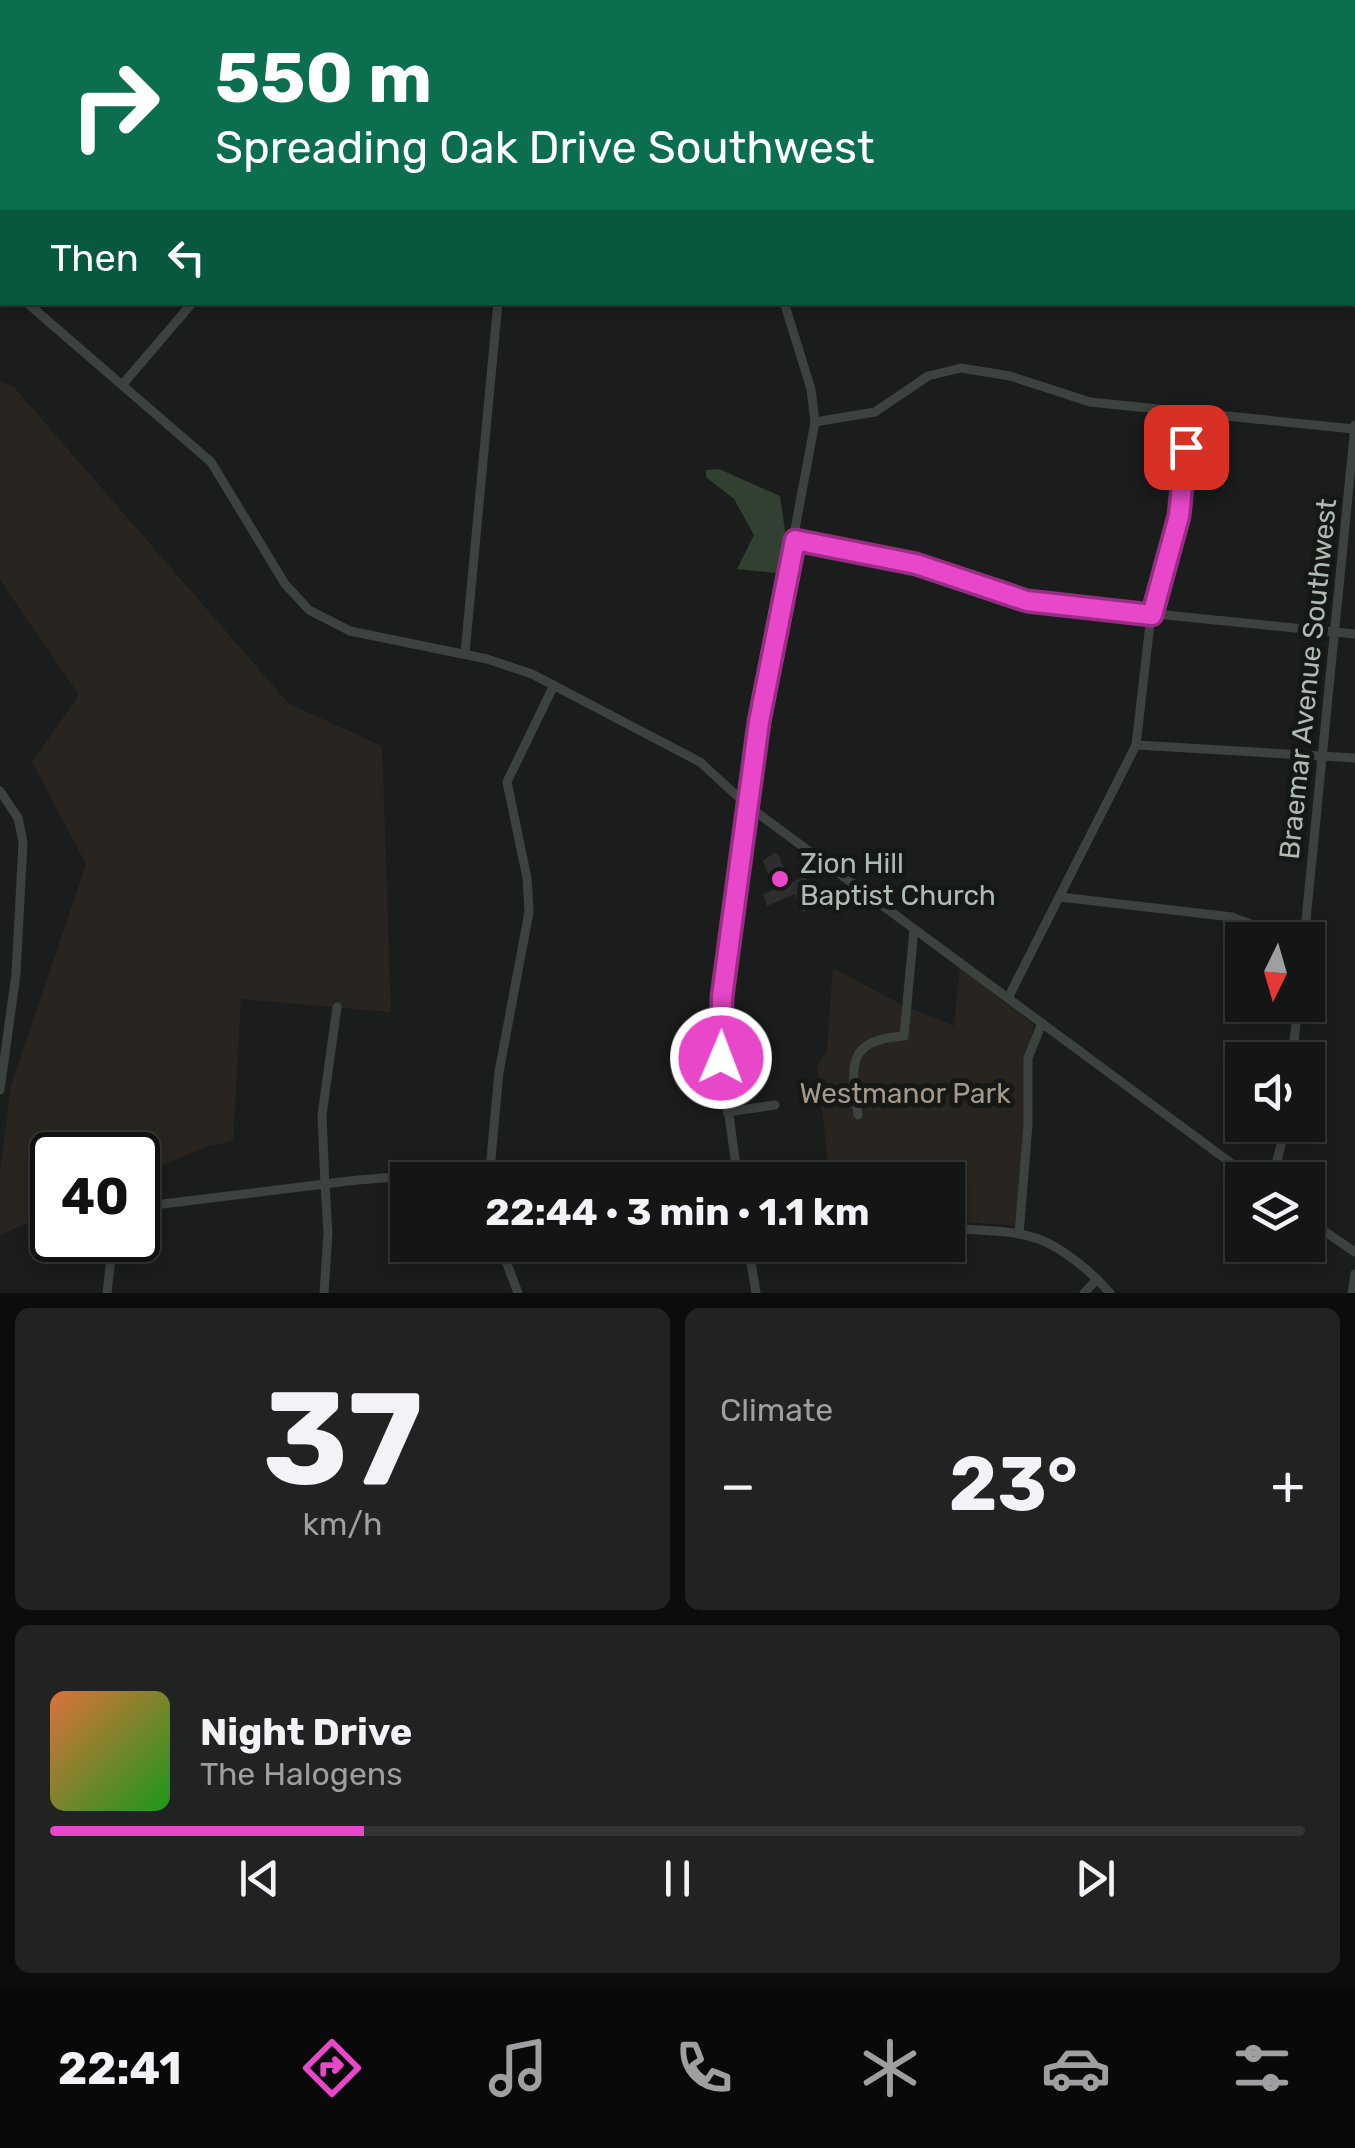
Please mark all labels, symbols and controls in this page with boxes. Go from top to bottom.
text: 550 m [215,37,432,120]
icon: right [50,40,180,170]
text: Spreading Oak Drive Southwest [215,121,875,174]
icon: left [159,230,214,285]
text: Then [50,235,139,281]
pin [1144,405,1229,490]
icon: arrive [1159,420,1214,475]
street label: Braemar Avenue Southwest [1273,497,1343,861]
place label: Zion Hill Baptist Church [800,847,996,912]
marker: Zion Hill Baptist Church [769,868,791,890]
north arrow [1225,922,1325,1022]
map controls [1225,922,1325,1262]
position arrow [669,1006,773,1110]
button: sound [1225,1042,1325,1142]
park label: Westmanor Park [799,1077,1011,1110]
speed limit sign: 40 [30,1132,160,1262]
button: layers [1225,1162,1325,1262]
text: 22:44 · 3 min · 1.1 km [485,1189,870,1235]
text: 37 [262,1362,423,1517]
text: Climate [720,1391,833,1429]
text: 23° [949,1440,1078,1529]
text: − [720,1453,756,1518]
text: + [1271,1453,1305,1518]
text: km/h [303,1505,382,1543]
text: Night Drive [200,1709,412,1755]
text: The Halogens [200,1755,403,1793]
icon: previous [232,1851,287,1906]
icon: pause [650,1851,705,1906]
icon: next [1068,1851,1123,1906]
icon: directions [297,2033,367,2103]
icon: music [483,2033,553,2103]
icon: phone [669,2033,739,2103]
icon: climate [855,2033,925,2103]
icon: car [1041,2033,1111,2103]
icon: filters [1227,2033,1297,2103]
text: 22:41 [58,2042,182,2095]

